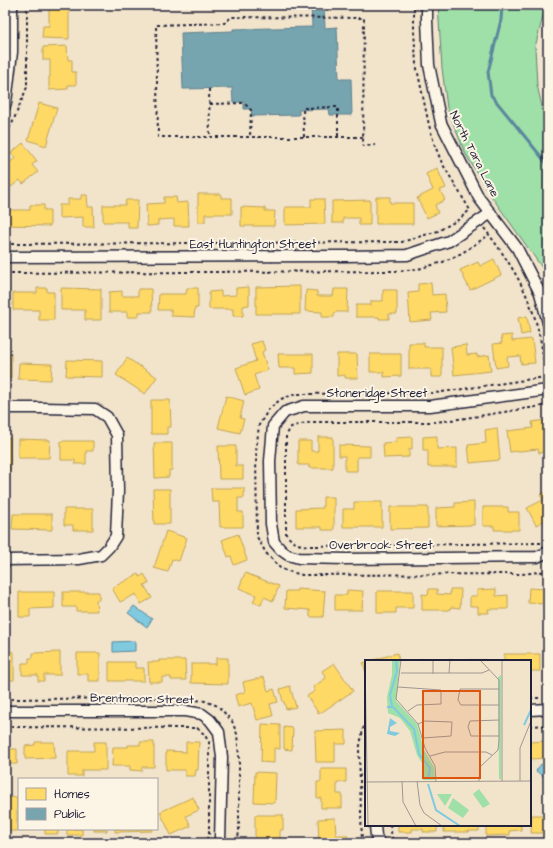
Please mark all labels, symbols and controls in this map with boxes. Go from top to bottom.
street label: North Tara Lane [445,108,503,200]
street label: East Huntington Street [190,236,316,254]
street label: Stoneridge Street [327,385,428,403]
street label: Overbrook Street [329,537,433,554]
inset map [365,660,531,826]
street label: Brentmoor Street [90,690,194,708]
legend [18,778,158,830]
text: Homes [54,786,90,803]
text: Public [54,806,86,823]

